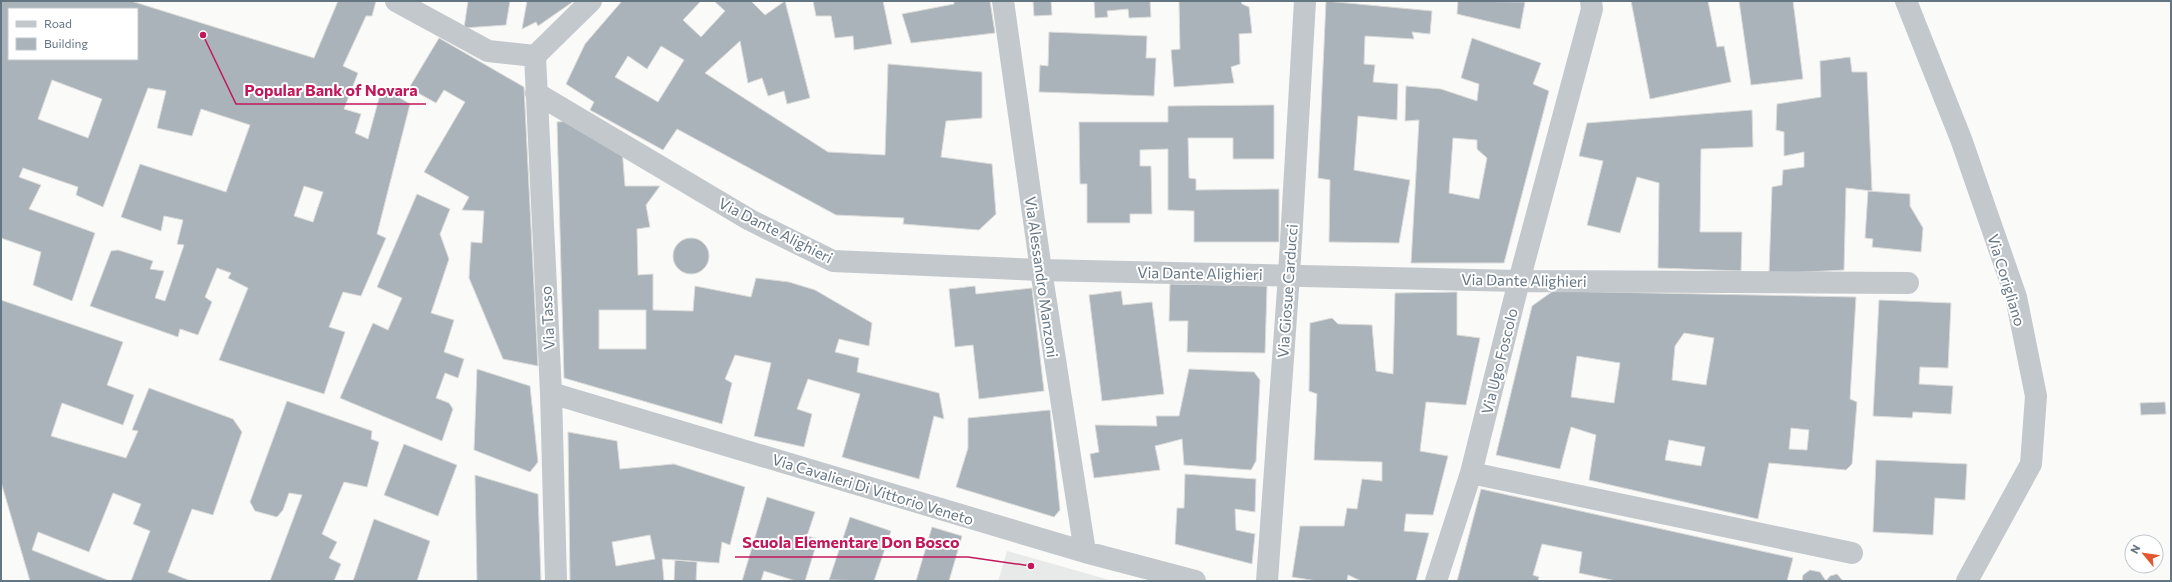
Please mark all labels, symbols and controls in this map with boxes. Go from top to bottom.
legend [8,8,138,60]
text: Road [44,16,72,30]
text: Building [44,36,88,50]
callout: Popular Bank of Novara [236,76,426,104]
text: Popular Bank of Novara [244,80,418,99]
street label: Via Dante Alighieri [716,193,836,267]
street label: Via Alessandro Manzoni [1022,195,1062,359]
street label: Via Giosue Carducci [1273,223,1301,359]
street label: Via Corigliano [1984,232,2030,328]
street label: Via Dante Alighieri [1137,263,1263,283]
street label: Via Dante Alighieri [1461,270,1587,290]
street label: Via Tasso [536,286,558,350]
street label: Via Ugo Foscolo [1477,306,1521,416]
street label: Via Cavalieri Di Vittorio Veneto [770,450,976,528]
callout: Scuola Elementare Don Bosco [735,529,968,557]
text: Scuola Elementare Don Bosco [742,532,960,551]
north arrow [2124,534,2164,574]
text: N [2127,542,2143,556]

